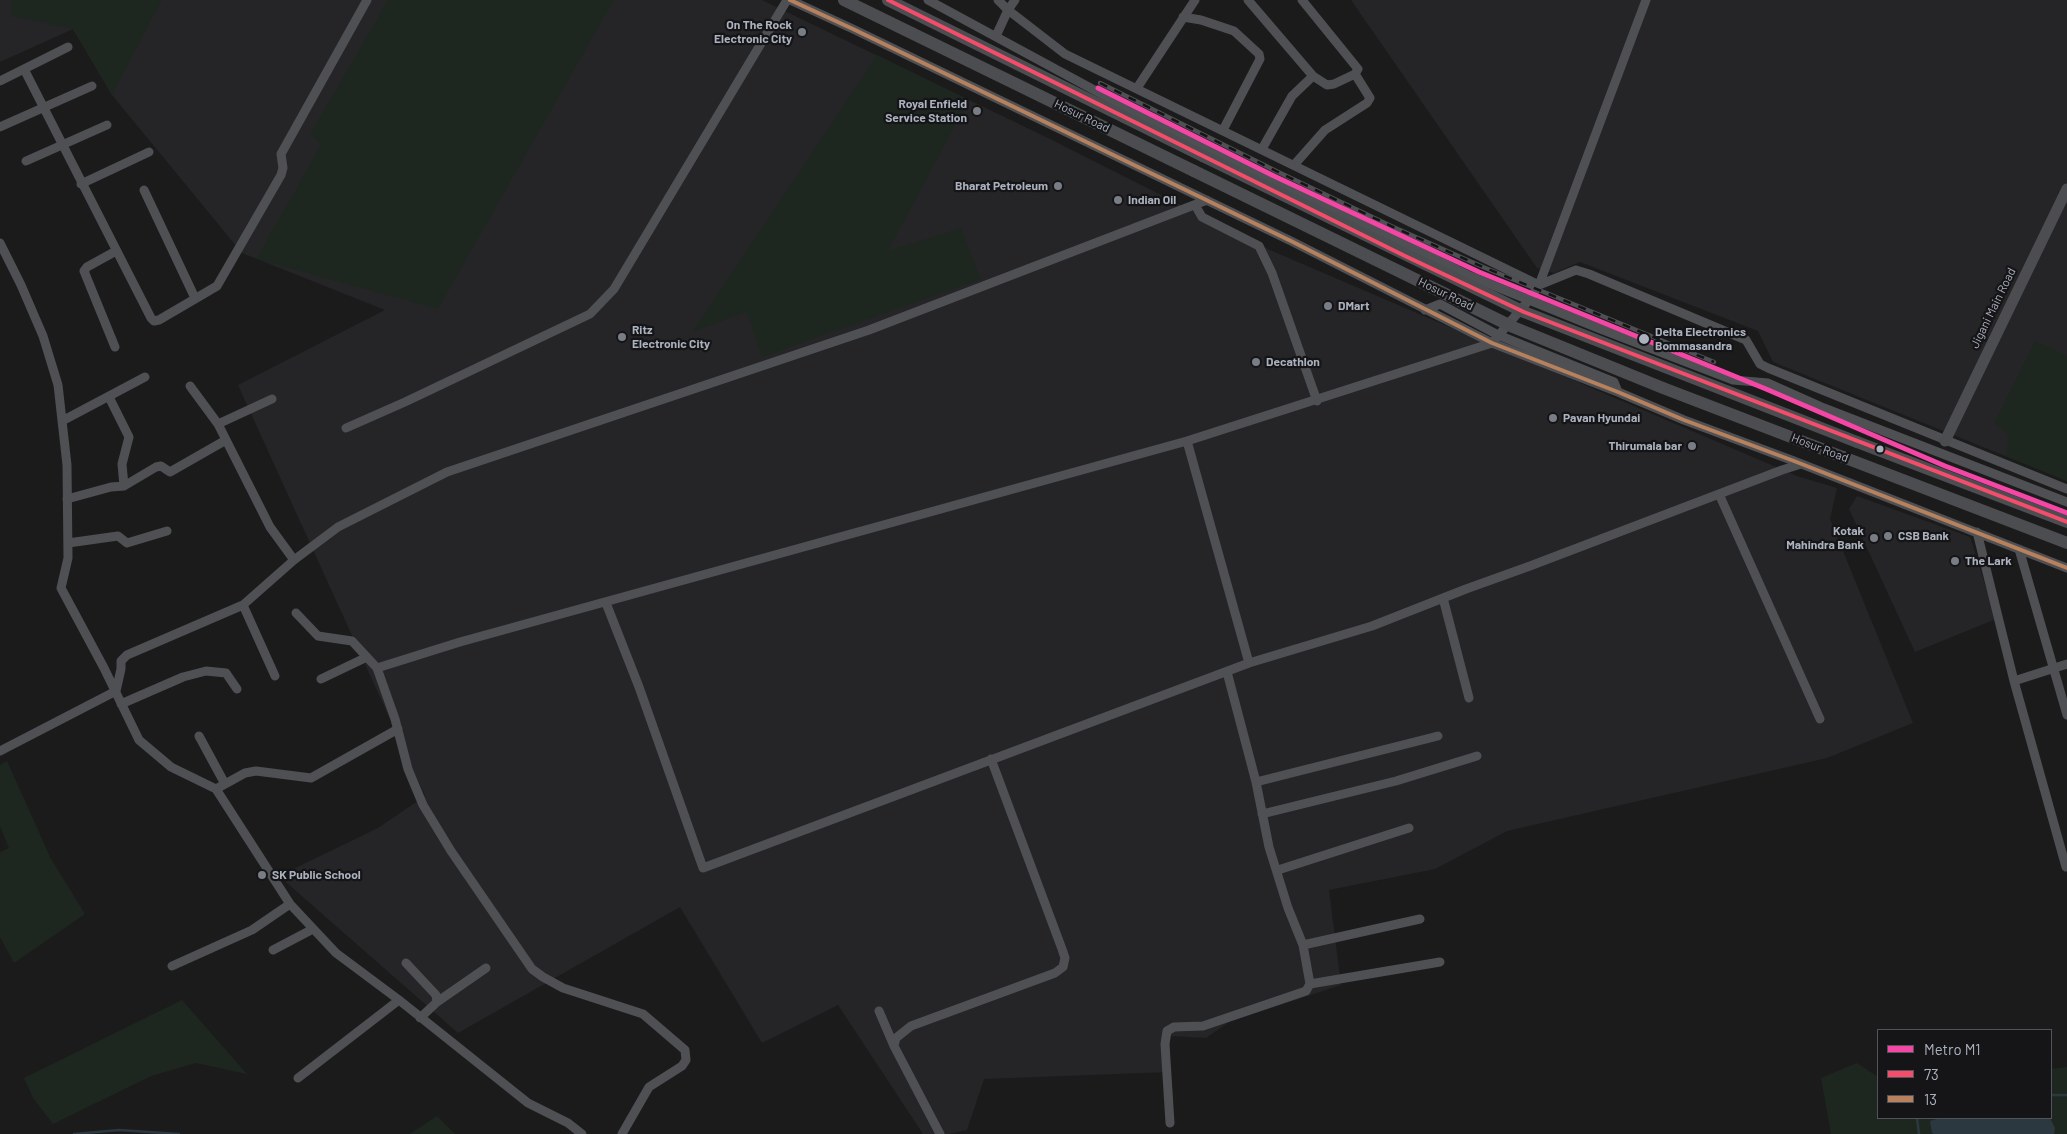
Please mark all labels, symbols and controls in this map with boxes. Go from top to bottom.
place label: On The Rock Electronic City [714,18,792,46]
marker: On The Rock Electronic City [796,26,808,38]
street label: Hosur Road [1052,96,1112,136]
place label: Royal Enfield Service Station [885,97,967,125]
marker: Royal Enfield Service Station [971,105,983,117]
place label: Bharat Petroleum [955,179,1048,193]
marker: Bharat Petroleum [1052,180,1064,192]
place label: Indian Oil [1128,193,1176,207]
marker: Indian Oil [1112,194,1124,206]
street label: Jigani Main Road [1967,265,2019,351]
street label: Hosur Road [1416,274,1476,314]
place label: DMart [1338,299,1370,313]
marker: DMart [1322,300,1334,312]
place label: Ritz Electronic City [632,323,710,351]
place label: Delta Electronics Bommasandra [1655,325,1746,353]
marker: Ritz Electronic City [616,331,628,343]
marker: Delta Electronics Bommasandra [1637,332,1651,346]
place label: Decathlon [1266,355,1320,369]
marker: Decathlon [1250,356,1262,368]
place label: Pavan Hyundai [1563,411,1640,425]
marker: Pavan Hyundai [1547,412,1559,424]
street label: Hosur Road [1789,431,1851,465]
place label: Thirumala bar [1608,439,1682,453]
marker: Thirumala bar [1686,440,1698,452]
unlabelled marker [1875,444,1885,454]
place label: Kotak Mahindra Bank [1786,524,1864,552]
place label: CSB Bank [1898,529,1949,543]
marker: CSB Bank [1882,530,1894,542]
marker: Kotak Mahindra Bank [1868,532,1880,544]
place label: The Lark [1965,554,2012,568]
marker: The Lark [1949,555,1961,567]
place label: SK Public School [272,868,361,882]
marker: SK Public School [256,869,268,881]
legend [1877,1029,2052,1119]
text: Metro M1 [1924,1040,1981,1058]
text: 73 [1924,1065,1939,1083]
text: 13 [1924,1090,1937,1108]

